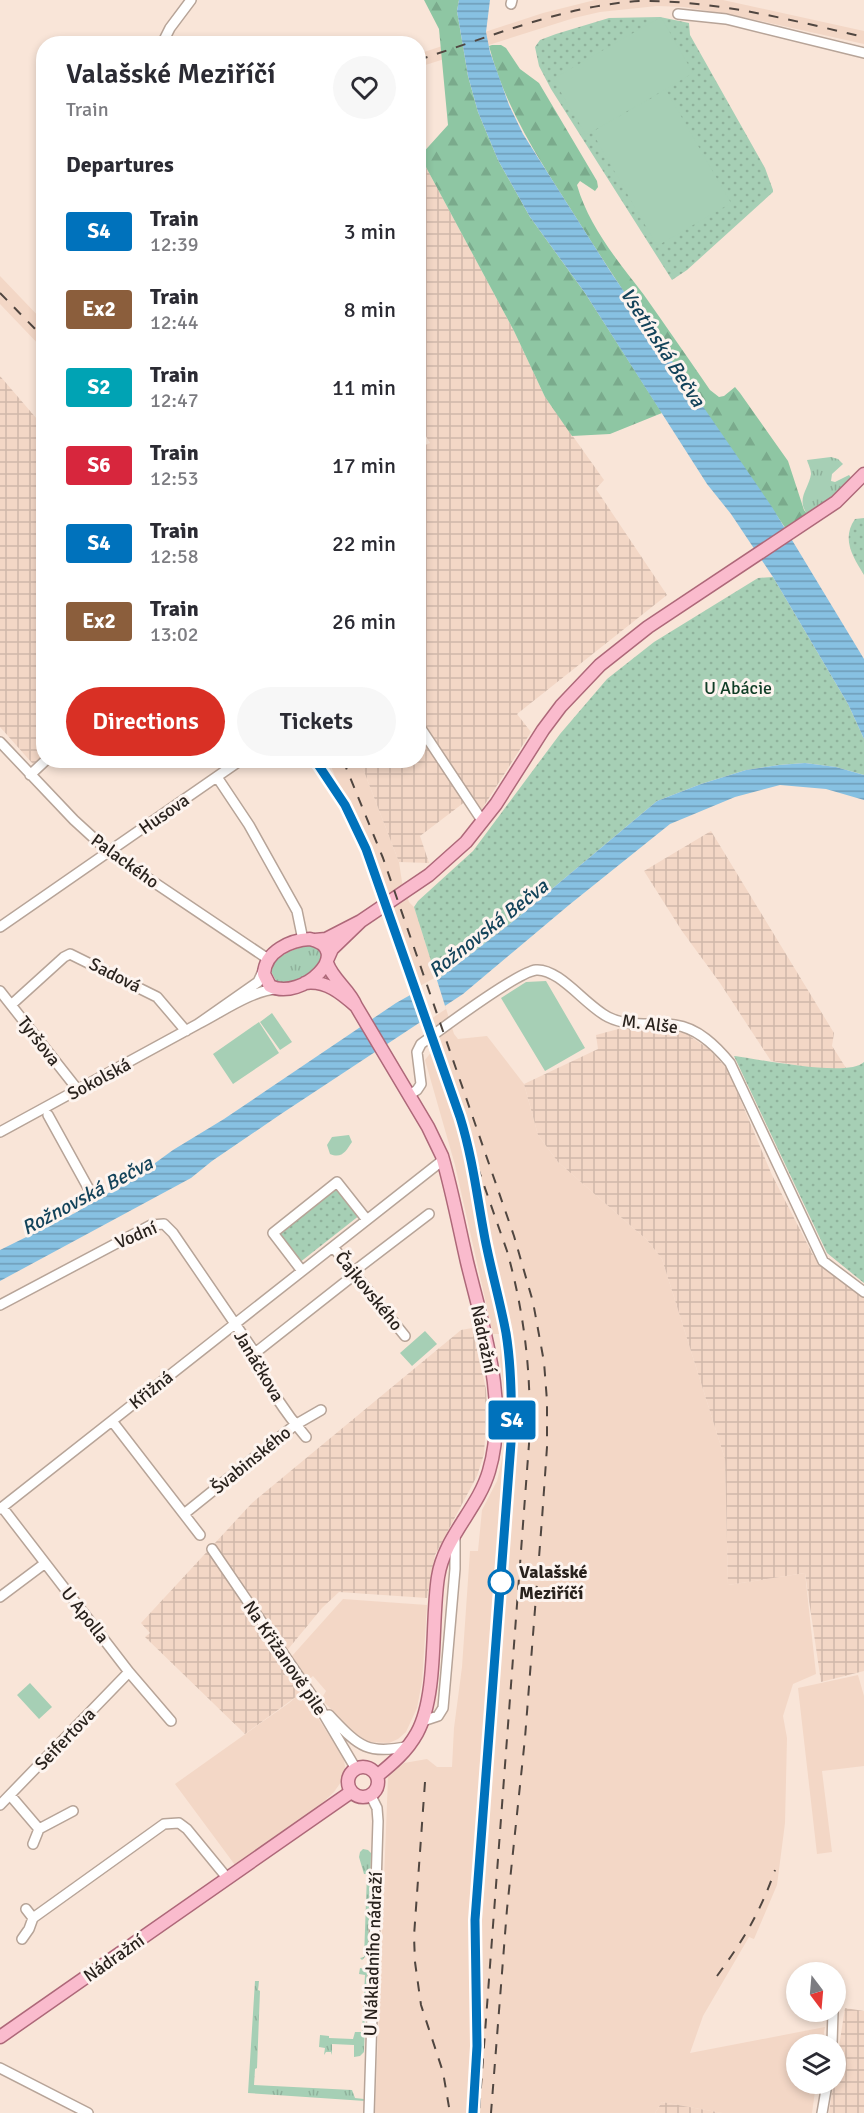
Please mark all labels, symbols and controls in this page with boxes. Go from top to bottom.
button: heart [333,56,396,119]
text: Valašské Meziříčí [66,57,275,91]
text: Train [66,97,109,122]
text: Departures [66,151,174,178]
text: Train [150,205,199,232]
text: S4 [87,218,111,244]
text: 3 min [344,218,396,245]
text: 12:39 [150,232,199,257]
text: Train [150,283,199,310]
water label: Vsetínská Bečva [615,283,711,412]
text: Ex2 [82,296,116,322]
text: 8 min [344,296,396,323]
text: 12:44 [150,310,199,335]
text: Train [150,361,199,388]
text: S2 [87,374,111,400]
text: 11 min [332,374,396,401]
text: 12:47 [150,388,199,413]
text: Train [150,439,199,466]
text: S6 [87,452,111,478]
text: 17 min [332,452,396,479]
text: 12:53 [150,466,199,491]
text: Train [150,517,199,544]
text: S4 [87,530,111,556]
text: 22 min [332,530,396,557]
text: 12:58 [150,544,199,569]
text: Train [150,595,199,622]
text: Ex2 [82,608,116,634]
text: 26 min [332,608,396,635]
text: 13:02 [150,622,199,647]
park label: U Abácie [704,677,772,699]
button: Directions [66,687,225,756]
button: Tickets [237,687,396,756]
street label: Husova [135,789,193,839]
street label: Palackého [87,829,163,893]
water label: Rožnovská Bečva [423,873,554,983]
street label: Sadová [85,953,145,997]
street label: M. Alše [621,1010,679,1038]
street label: Tyršova [13,1012,65,1070]
street label: Sokolská [64,1053,134,1105]
water label: Rožnovská Bečva [17,1150,158,1241]
street label: Vodní [112,1216,160,1254]
street label: Čajkovského [330,1247,408,1335]
street label: Nádražní [466,1303,502,1375]
street label: Janáčkova [229,1326,289,1406]
street label: Křižná [125,1366,177,1414]
line badge: S4 [485,1400,539,1440]
text: S4 [500,1407,524,1433]
street label: Švabinského [207,1421,295,1499]
place label: Valašské Meziříčí [519,1561,587,1604]
marker: Valašské Meziříčí [488,1569,514,1595]
street label: U Apolla [56,1582,114,1648]
street label: Na Křižanově pile [239,1597,331,1719]
street label: Seifertova [30,1703,100,1775]
street label: U Nákladního nádraží [359,1871,387,2037]
street label: Nádražní [79,1929,149,1987]
north arrow [786,1962,846,2022]
map controls [786,1962,846,2094]
button: layers [786,2034,846,2094]

